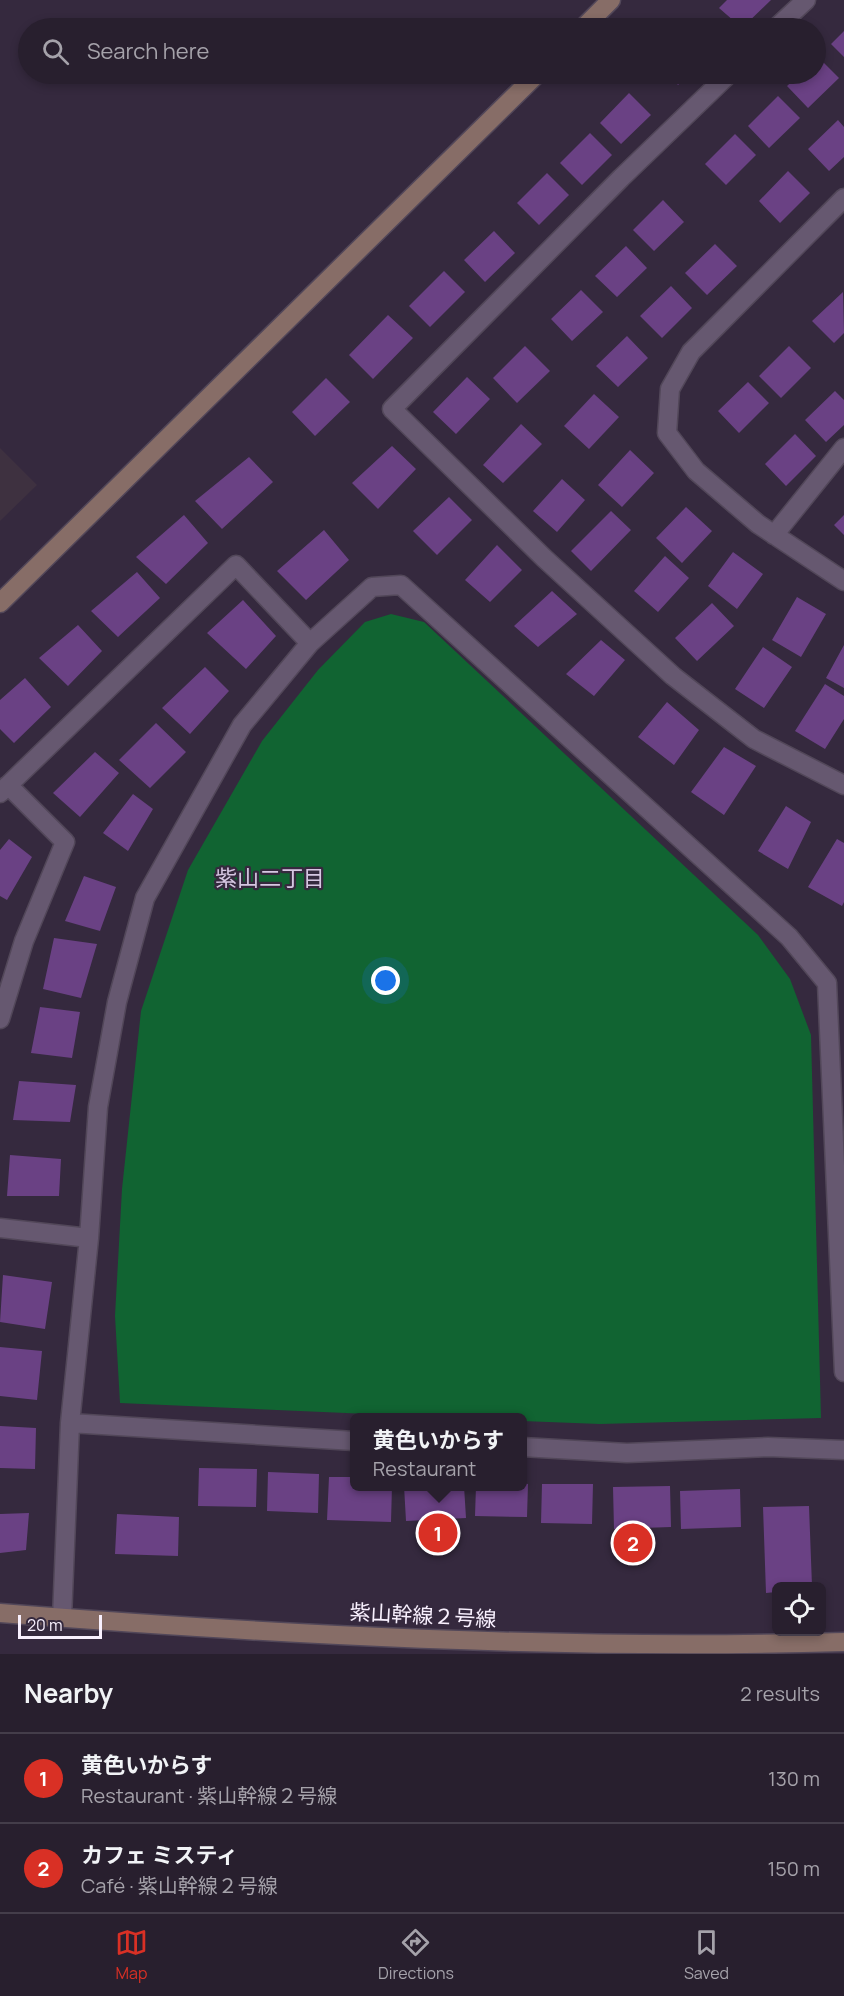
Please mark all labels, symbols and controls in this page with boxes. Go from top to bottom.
search box [18,18,826,84]
icon: search [39,35,72,68]
text: Search here [87,36,209,66]
district label: 紫山二丁目 [215,863,325,893]
your location [371,966,400,995]
popup [350,1413,527,1491]
text: 黄色いからす [373,1425,504,1455]
text: Restaurant [373,1455,476,1482]
pin: 1 [418,1510,458,1556]
pin: 2 [614,1520,652,1566]
map controls [772,1582,826,1636]
button: locate [772,1582,826,1636]
street label: 紫山幹線２号線 [349,1597,497,1633]
scale bar [18,1612,102,1640]
text: 20 m [27,1614,63,1636]
text: Nearby [24,1675,113,1711]
text: 2 results [740,1680,820,1707]
text: 黄色いからす [81,1750,213,1780]
text: 1 [39,1765,48,1792]
text: 130 m [768,1765,820,1792]
text: Restaurant · 紫山幹線２号線 [81,1782,337,1809]
text: カフェ ミスティ [81,1840,238,1870]
text: 2 [38,1855,49,1882]
text: 150 m [767,1855,820,1882]
text: Café · 紫山幹線２号線 [81,1872,278,1899]
tab: Map [115,1926,148,1984]
tab: Directions [378,1926,454,1984]
tab: Saved [684,1926,729,1984]

